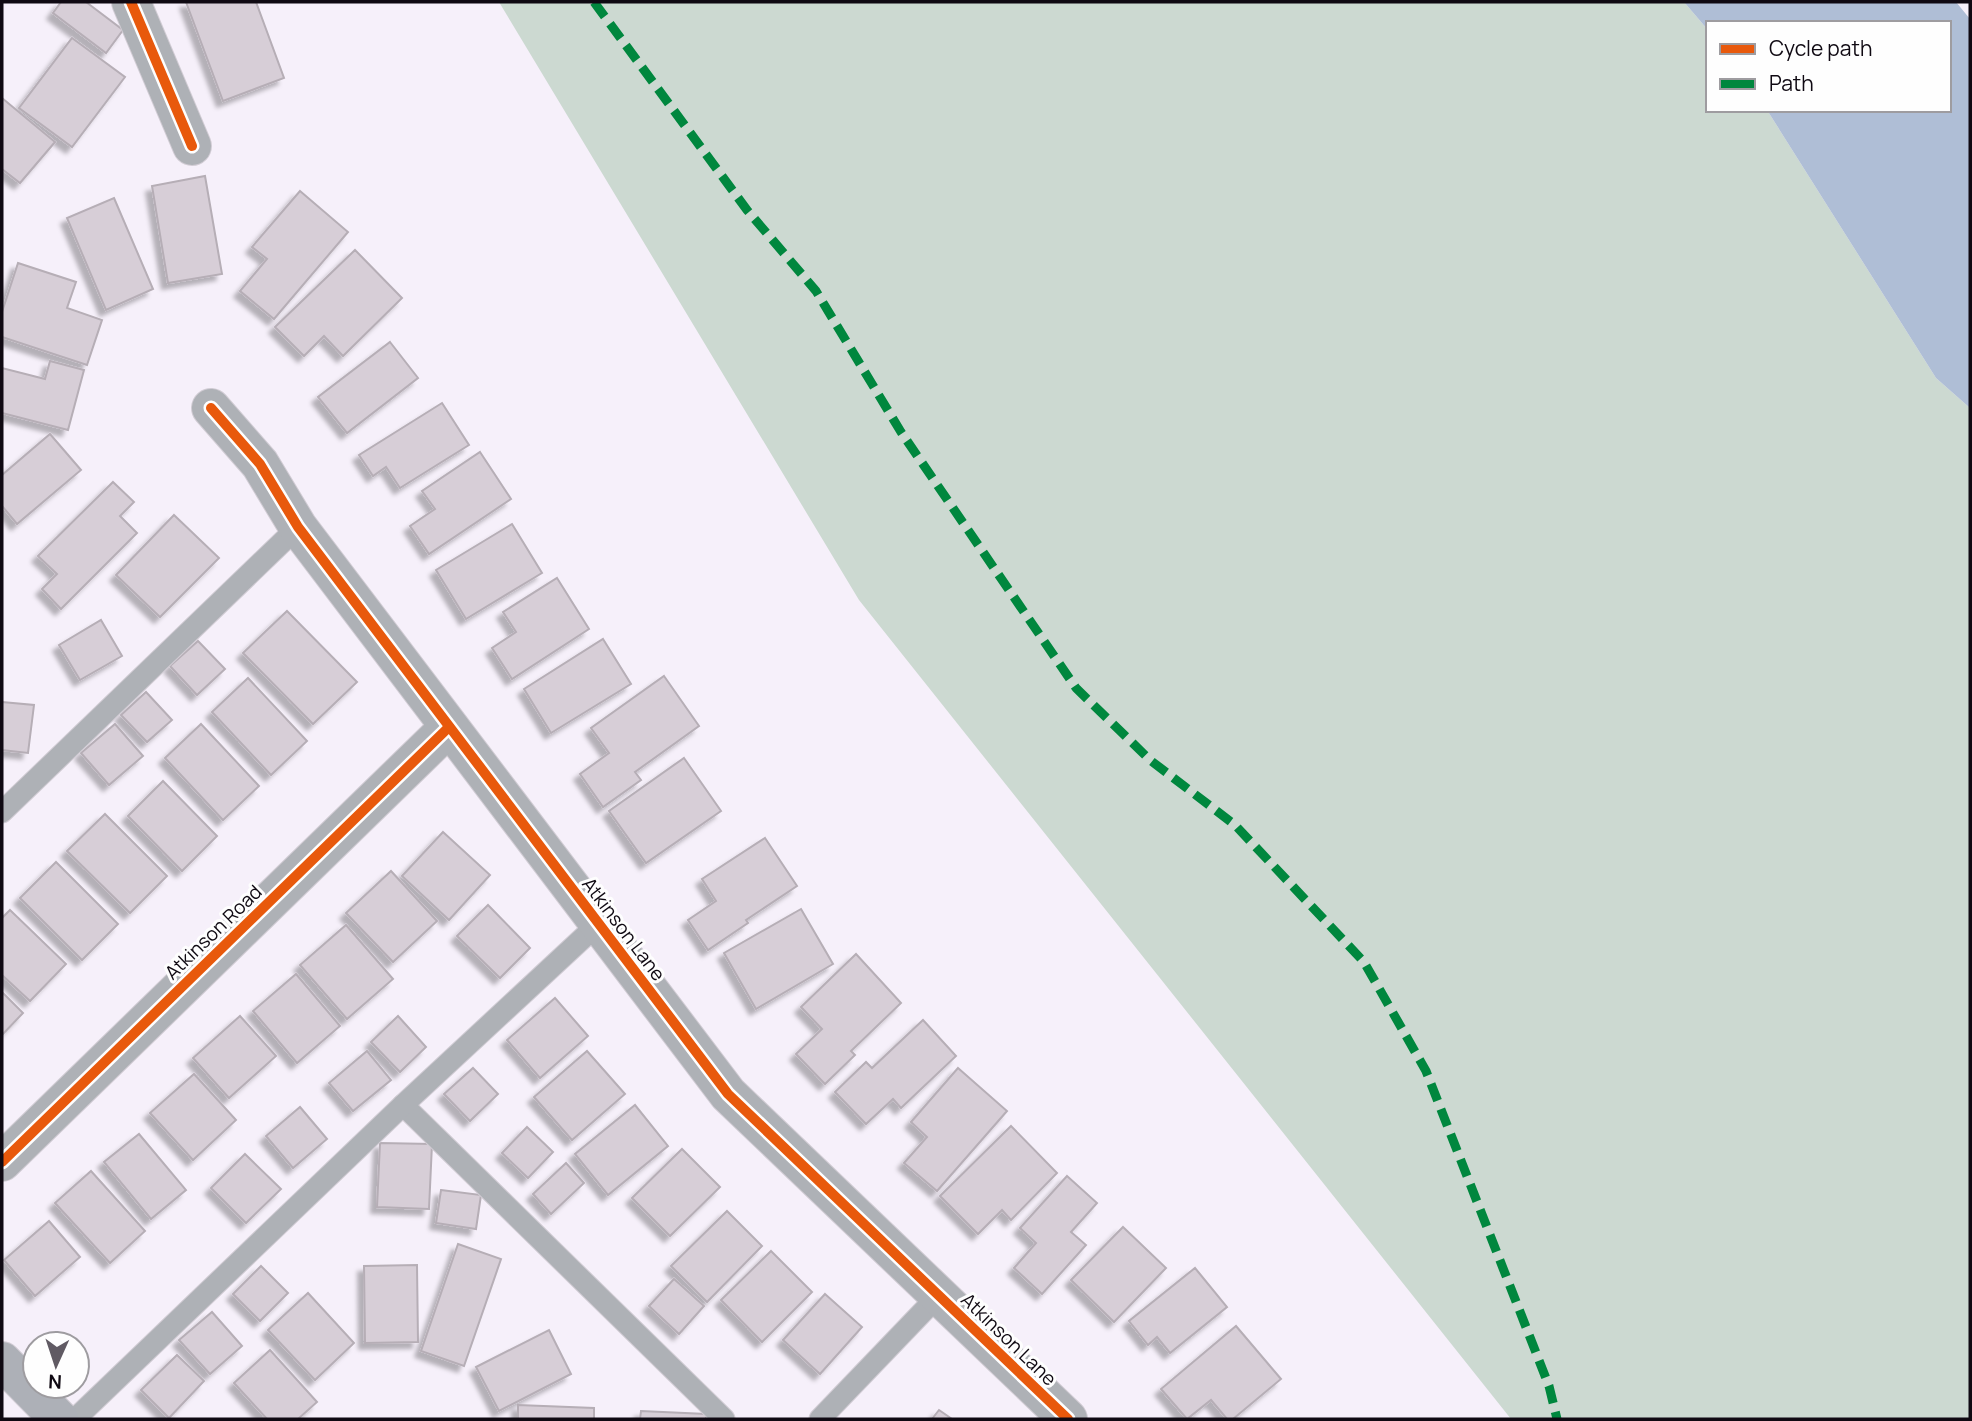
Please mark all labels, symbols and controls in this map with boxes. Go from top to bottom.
legend [1706,21,1951,112]
text: Cycle path [1769,34,1872,62]
text: Path [1769,69,1814,97]
street label: Atkinson Lane [577,872,671,986]
street label: Atkinson Road [159,879,267,985]
street label: Atkinson Lane [956,1287,1062,1391]
north arrow [21,1330,91,1400]
text: N [48,1369,63,1395]

